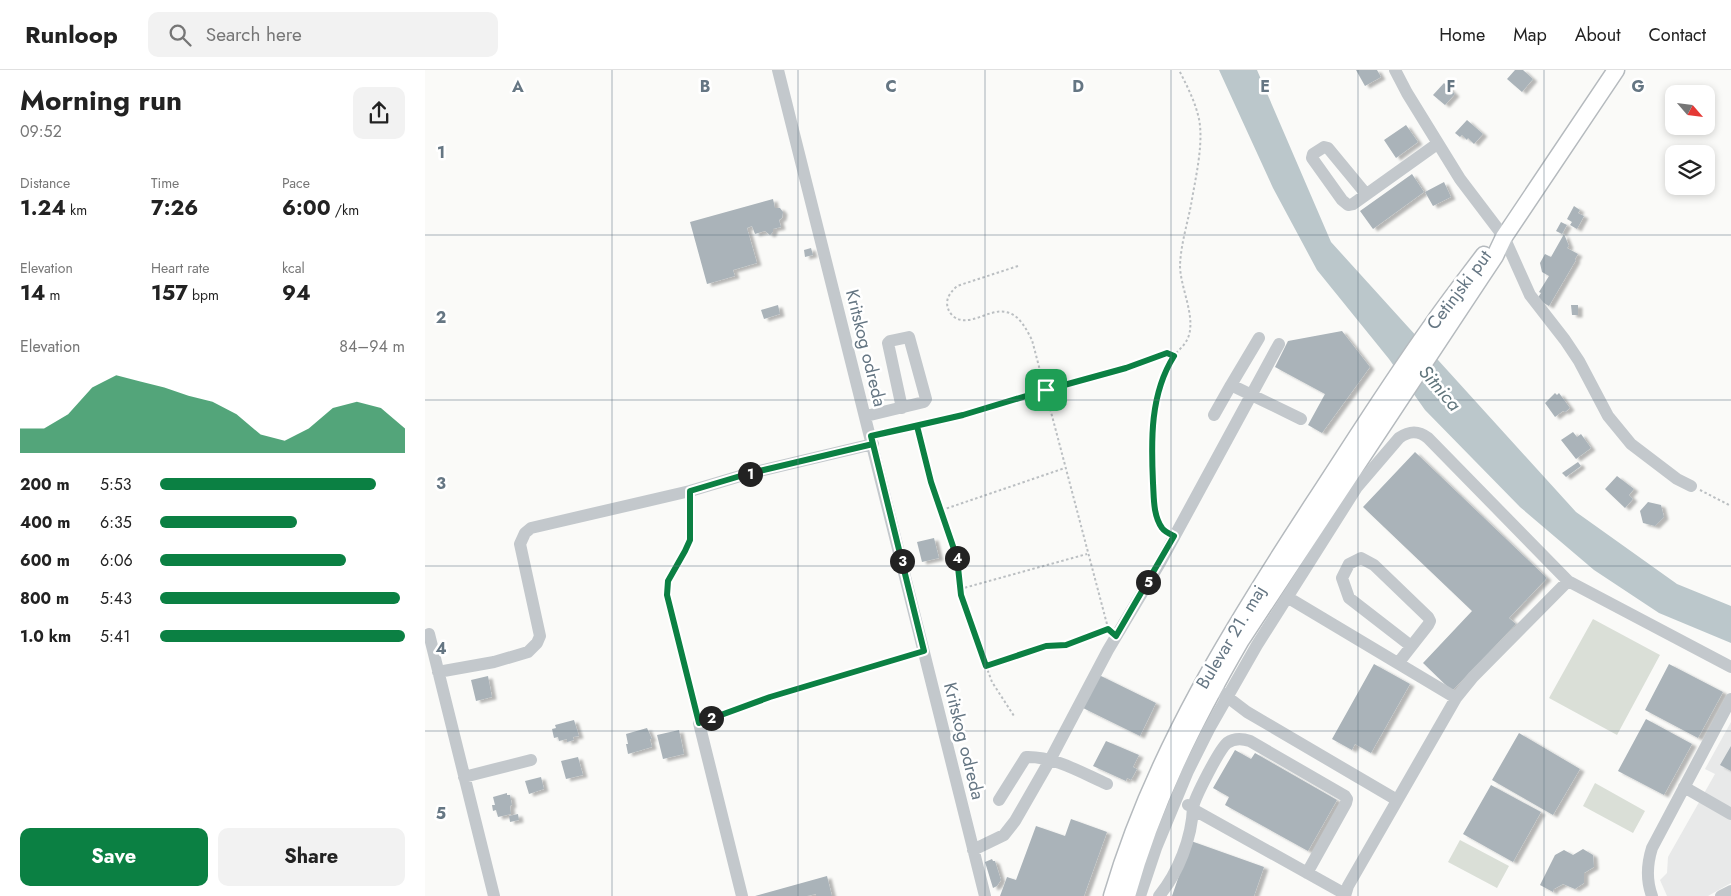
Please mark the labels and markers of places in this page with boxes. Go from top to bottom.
pin [1025,369,1067,411]
pin: 1 [737,462,763,486]
pin: 4 [945,546,969,570]
pin: 3 [889,548,915,574]
pin: 5 [1135,570,1161,594]
pin: 2 [699,706,723,730]

